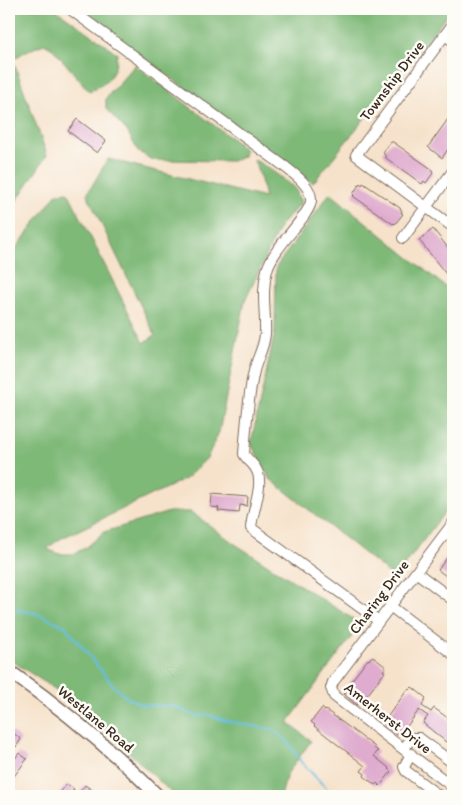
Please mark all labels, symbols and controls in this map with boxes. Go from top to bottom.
street label: Township Drive [356,37,428,125]
street label: Charing Drive [345,556,413,638]
street label: Amerherst Drive [341,678,435,758]
street label: Westlane Road [54,682,138,756]

